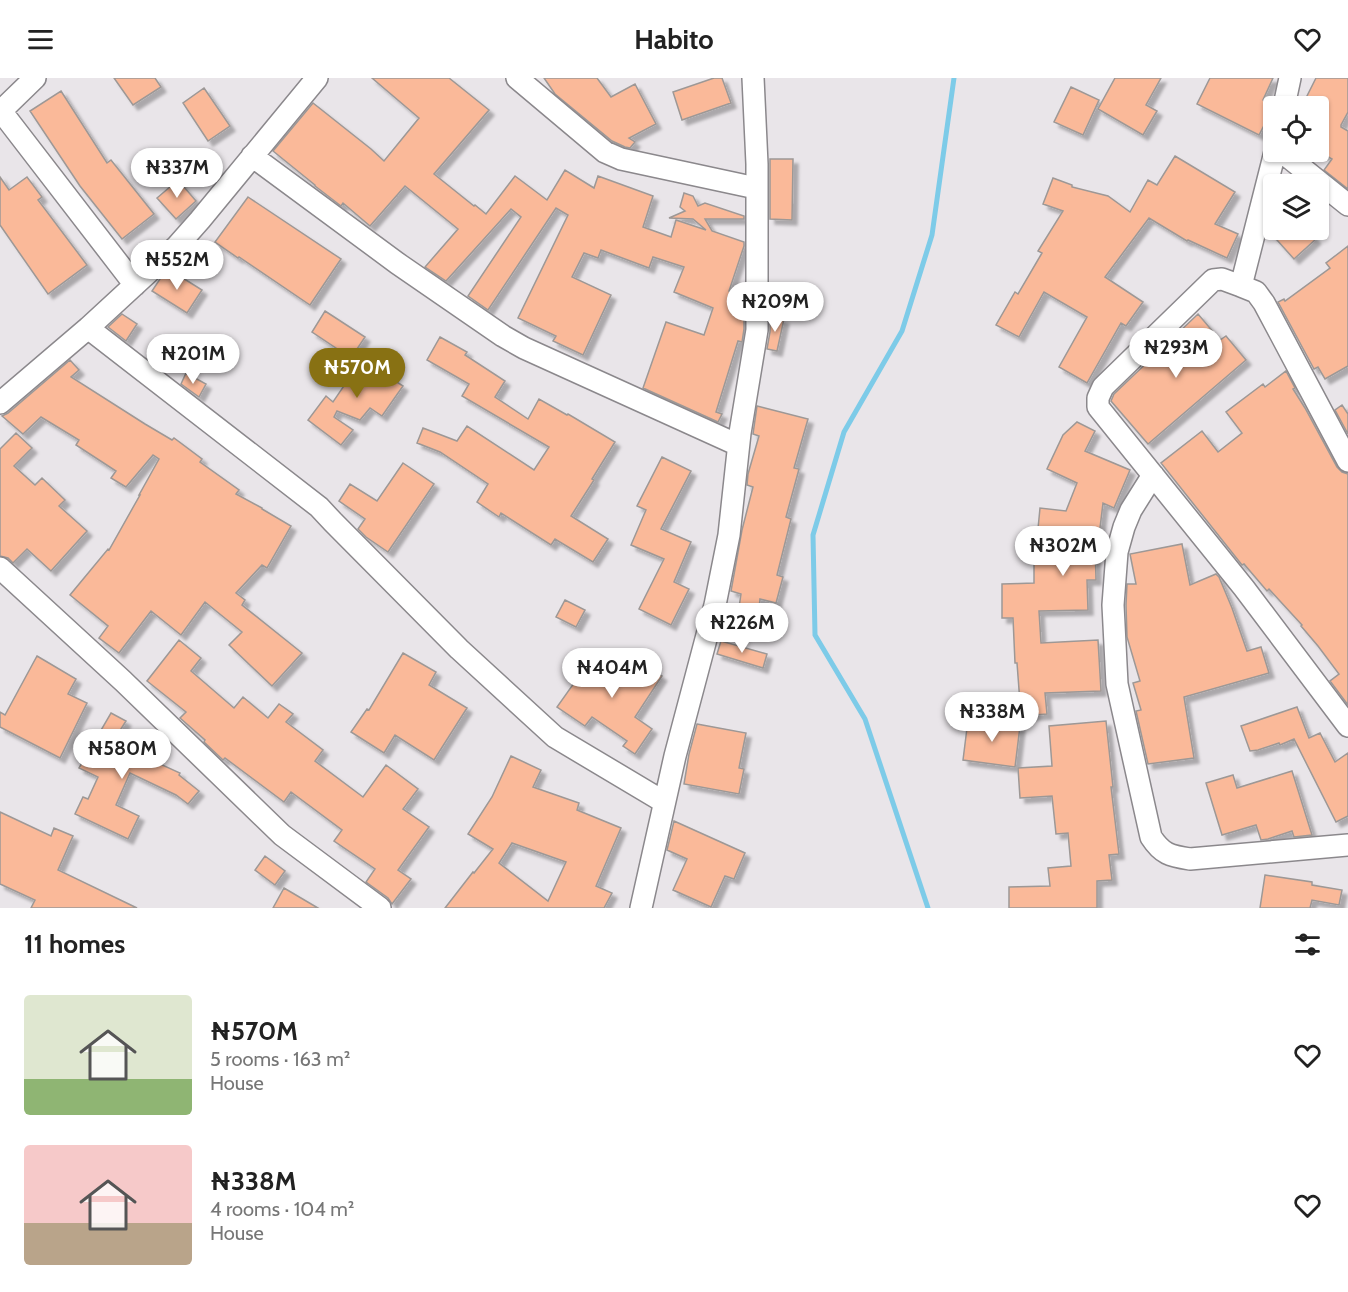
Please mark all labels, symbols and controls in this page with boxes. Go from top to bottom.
icon: menu [24,23,57,56]
text: Habito [634,23,714,56]
icon: heart [1291,23,1324,56]
map controls [1263,96,1329,240]
button: locate [1263,96,1329,162]
pin: ₦337M [135,148,219,199]
text: ₦337M [145,155,209,179]
button: layers [1263,174,1329,240]
pin: ₦552M [135,240,219,291]
text: ₦552M [145,247,209,271]
pin: ₦209M [733,282,817,333]
text: ₦209M [741,289,809,313]
pin: ₦293M [1134,328,1218,379]
pin: ₦201M [151,334,235,385]
text: ₦293M [1143,335,1209,359]
text: ₦201M [161,341,225,365]
pin: ₦570M [315,348,399,399]
text: ₦570M [323,355,391,379]
pin: ₦302M [1021,526,1105,577]
text: ₦302M [1029,533,1097,557]
pin: ₦226M [700,603,784,654]
text: ₦226M [709,610,775,634]
pin: ₦404M [570,648,654,699]
text: ₦404M [576,655,648,679]
pin: ₦338M [950,692,1034,743]
text: ₦338M [959,699,1025,723]
pin: ₦580M [80,729,164,780]
text: ₦580M [87,736,157,760]
text: 11 homes [24,928,125,960]
icon: filters [1291,928,1324,961]
text: ₦570M [210,1015,298,1047]
icon: home [72,1019,144,1091]
icon: heart [1291,1039,1324,1072]
text: 5 rooms · 163 m² [210,1047,350,1071]
text: House [210,1071,264,1095]
text: ₦338M [210,1165,296,1197]
icon: home [72,1169,144,1241]
icon: heart [1291,1189,1324,1222]
text: 4 rooms · 104 m² [210,1197,354,1221]
text: House [210,1221,264,1245]

